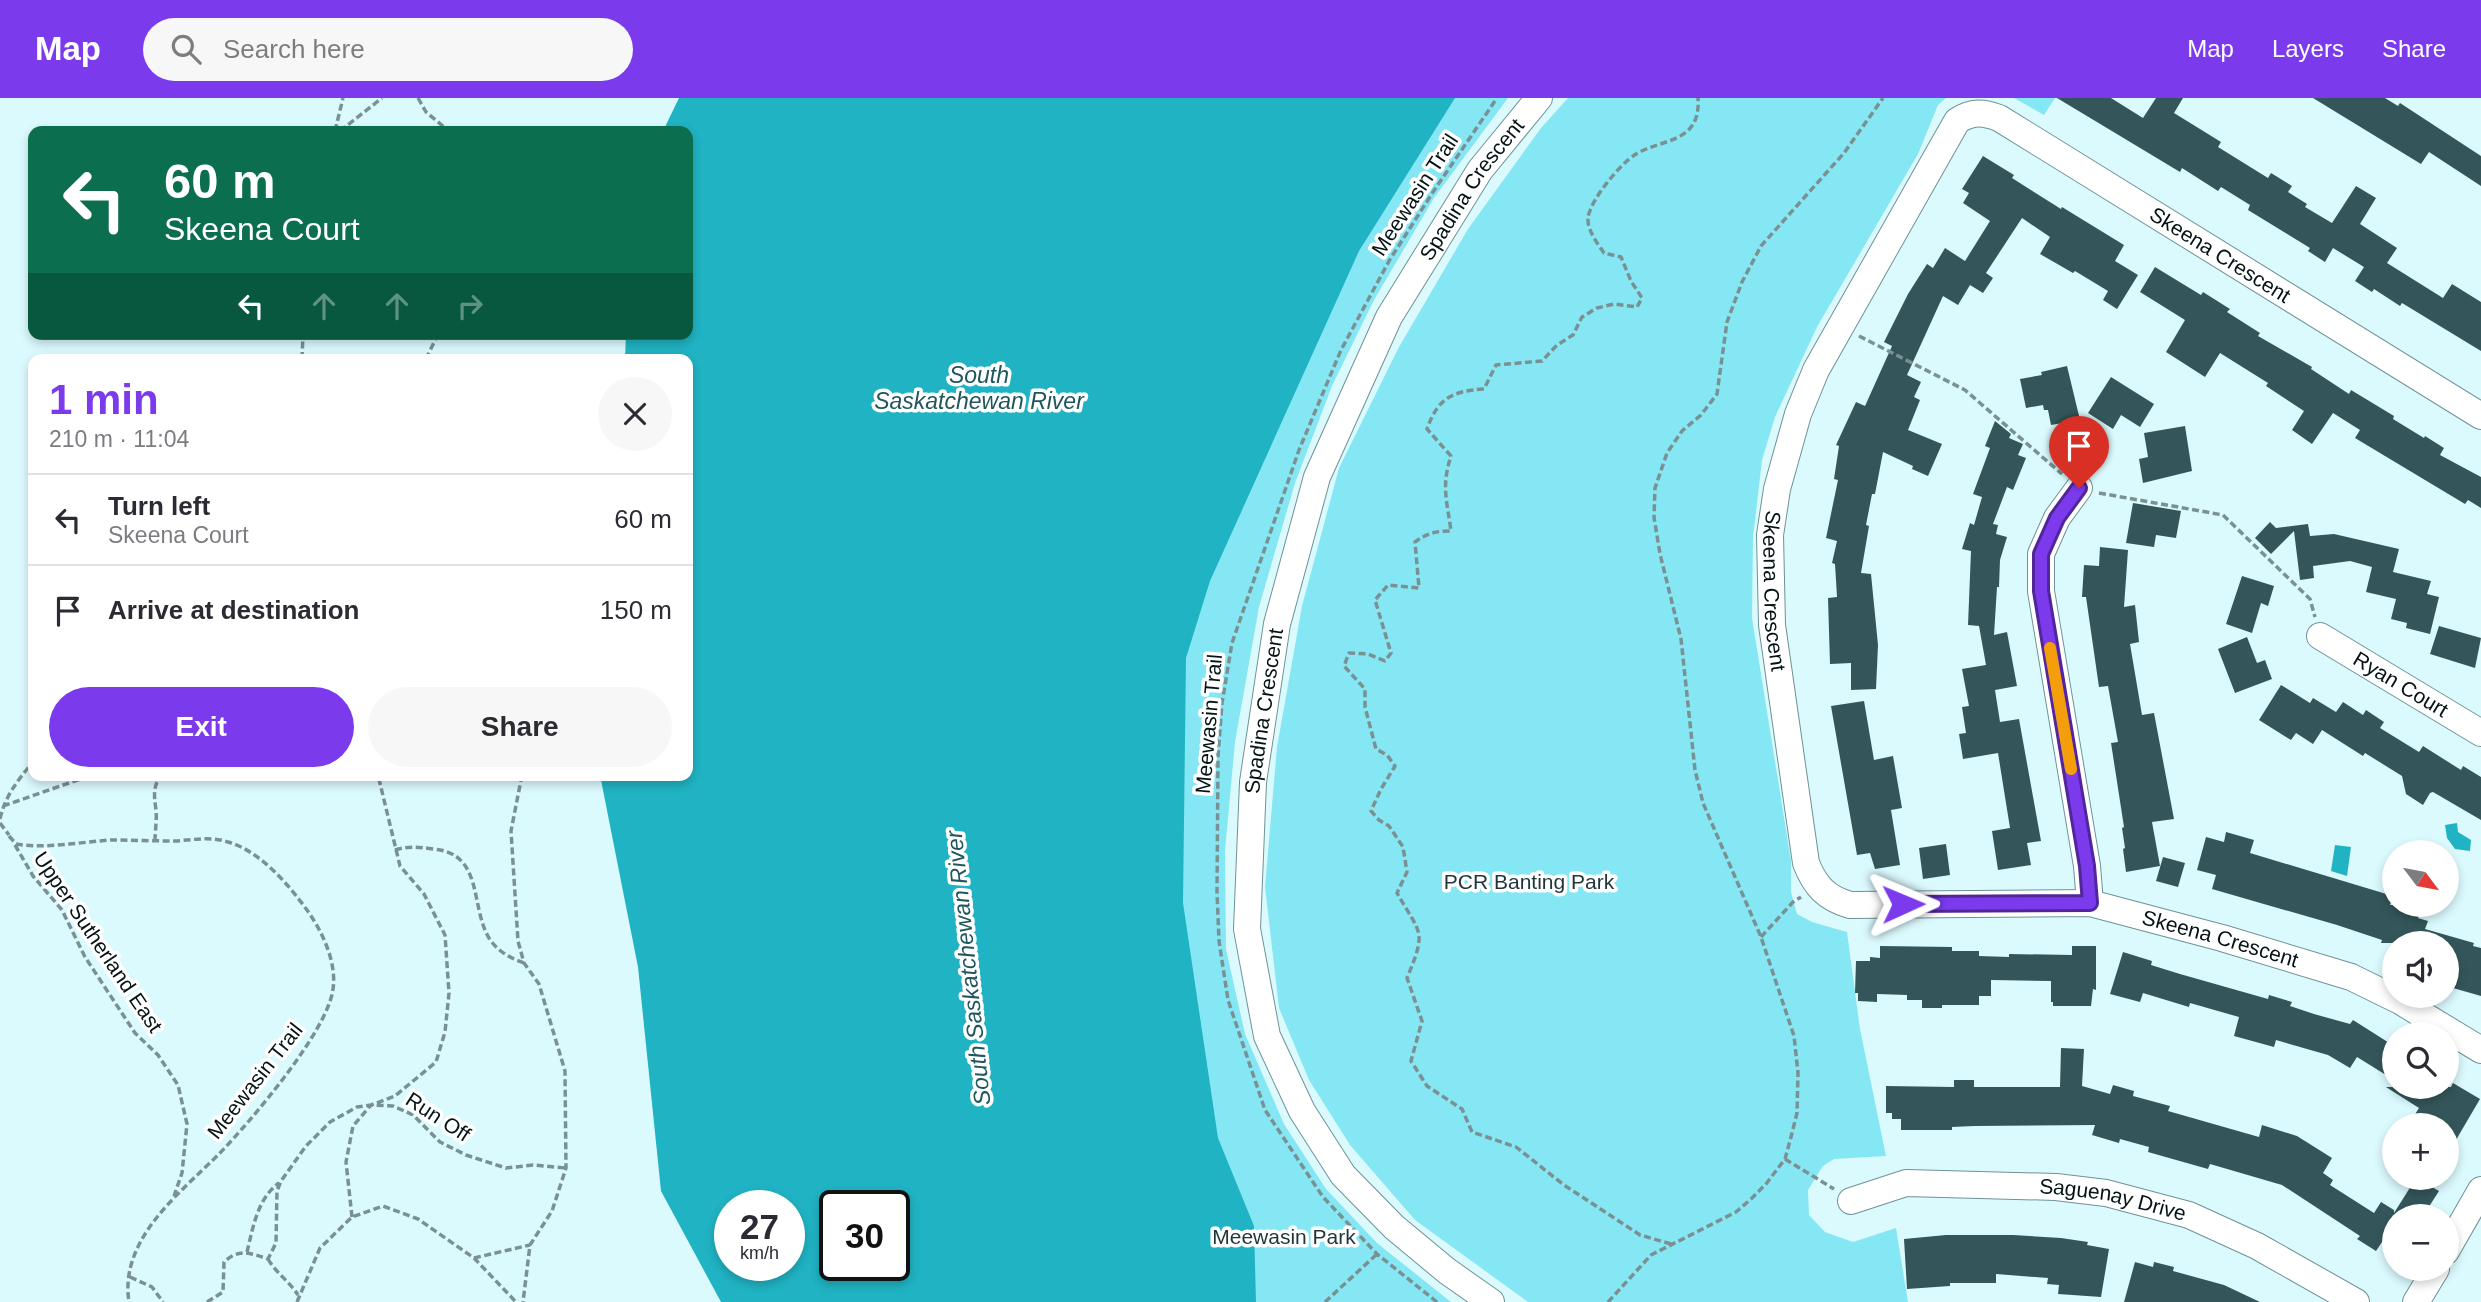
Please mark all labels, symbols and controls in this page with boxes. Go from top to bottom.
search box [143,18,633,81]
text: Map [35,30,101,67]
icon: search [167,30,205,68]
text: Search here [223,34,365,64]
text: Map [2187,35,2234,62]
text: Layers [2272,35,2344,62]
text: Share [2382,35,2446,62]
street label: Spadina Crescent [1415,114,1528,264]
street label: Meewasin Trail [1367,130,1462,260]
icon: left [49,154,140,245]
text: 60 m [164,154,276,208]
street label: Skeena Crescent [2146,202,2295,307]
text: Skeena Court [164,211,360,247]
icon: left [232,287,270,325]
icon: ahead [305,287,343,325]
icon: ahead [378,287,416,325]
icon: right [451,287,489,325]
water label: South Saskatchewan River [874,362,1085,414]
text: 1 min [49,376,159,423]
button: close [598,377,672,451]
pin [2049,416,2109,488]
text: 210 m · 11:04 [49,426,189,452]
icon: arrive [2060,427,2098,465]
text: Turn left [108,491,210,521]
icon: left [49,501,87,539]
text: 60 m [614,504,672,534]
street label: Skeena Crescent [1759,509,1790,673]
text: Skeena Court [108,522,249,548]
icon: arrive [49,592,87,630]
text: Arrive at destination [108,595,359,625]
text: 150 m [600,595,672,625]
street label: Spadina Crescent [1241,627,1287,794]
street label: Ryan Court [2349,647,2452,721]
street label: Meewasin Trail [1191,653,1226,795]
button: Exit [49,687,354,767]
button: Share [368,687,672,767]
water label: South Saskatchewan River [940,828,995,1107]
north arrow [2382,840,2459,917]
map controls [2382,840,2459,1281]
street label: Upper Sutherland East [29,847,167,1036]
position arrow [1866,867,1940,941]
park label: PCR Banting Park [1444,870,1615,893]
street label: Skeena Crescent [2140,905,2301,971]
button: sound [2382,931,2459,1008]
street label: Meewasin Trail [202,1018,307,1143]
button: search [2382,1022,2459,1099]
street label: Run Off [402,1087,475,1146]
button: + [2382,1113,2459,1190]
street label: Saguenay Drive [2039,1175,2189,1225]
speed limit sign: 30 [819,1190,910,1281]
button: − [2382,1204,2459,1281]
text: 27 [740,1207,779,1246]
park label: Meewasin Park [1212,1225,1356,1248]
text: km/h [740,1243,779,1263]

